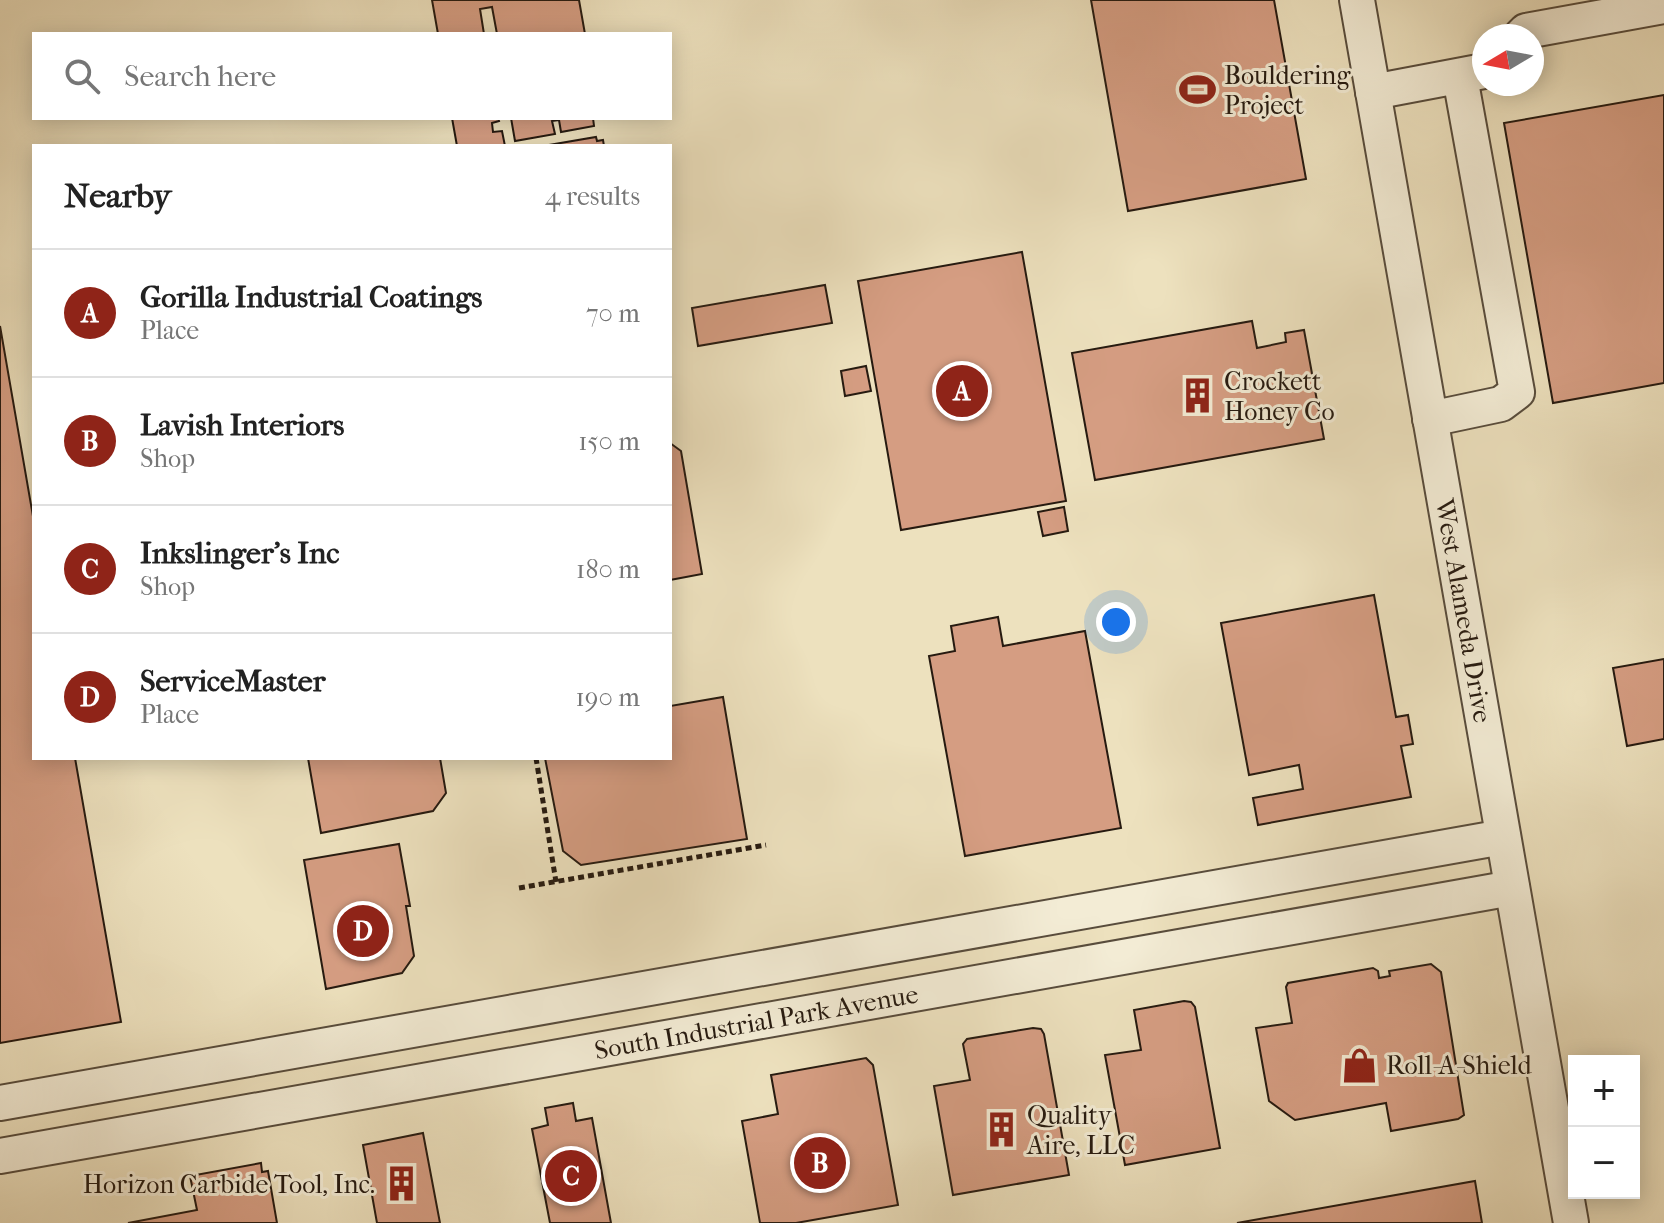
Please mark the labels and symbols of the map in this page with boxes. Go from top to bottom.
north arrow [1472,24,1544,96]
place label: Bouldering Project [1224,60,1351,121]
sports icon: Bouldering Project [1179,71,1217,109]
pin: A [936,361,988,421]
place label: Crockett Honey Co [1224,366,1335,427]
building icon: Crockett Honey Co [1179,377,1217,415]
street label: West Alameda Drive [1429,495,1499,725]
your location [1096,602,1136,642]
pin: D [337,901,389,961]
street label: South Industrial Park Avenue [592,978,921,1066]
shop icon: Roll-A-Shield [1341,1046,1379,1084]
place label: Roll-A-Shield [1386,1050,1533,1081]
place label: Quality Aire, LLC [1026,1100,1135,1161]
building icon: Quality Aire, LLC [982,1111,1020,1149]
pin: B [794,1133,846,1193]
pin: C [545,1146,597,1206]
building icon: Horizon Carbide Tool, Inc. [382,1165,420,1203]
place label: Horizon Carbide Tool, Inc. [83,1169,375,1200]

